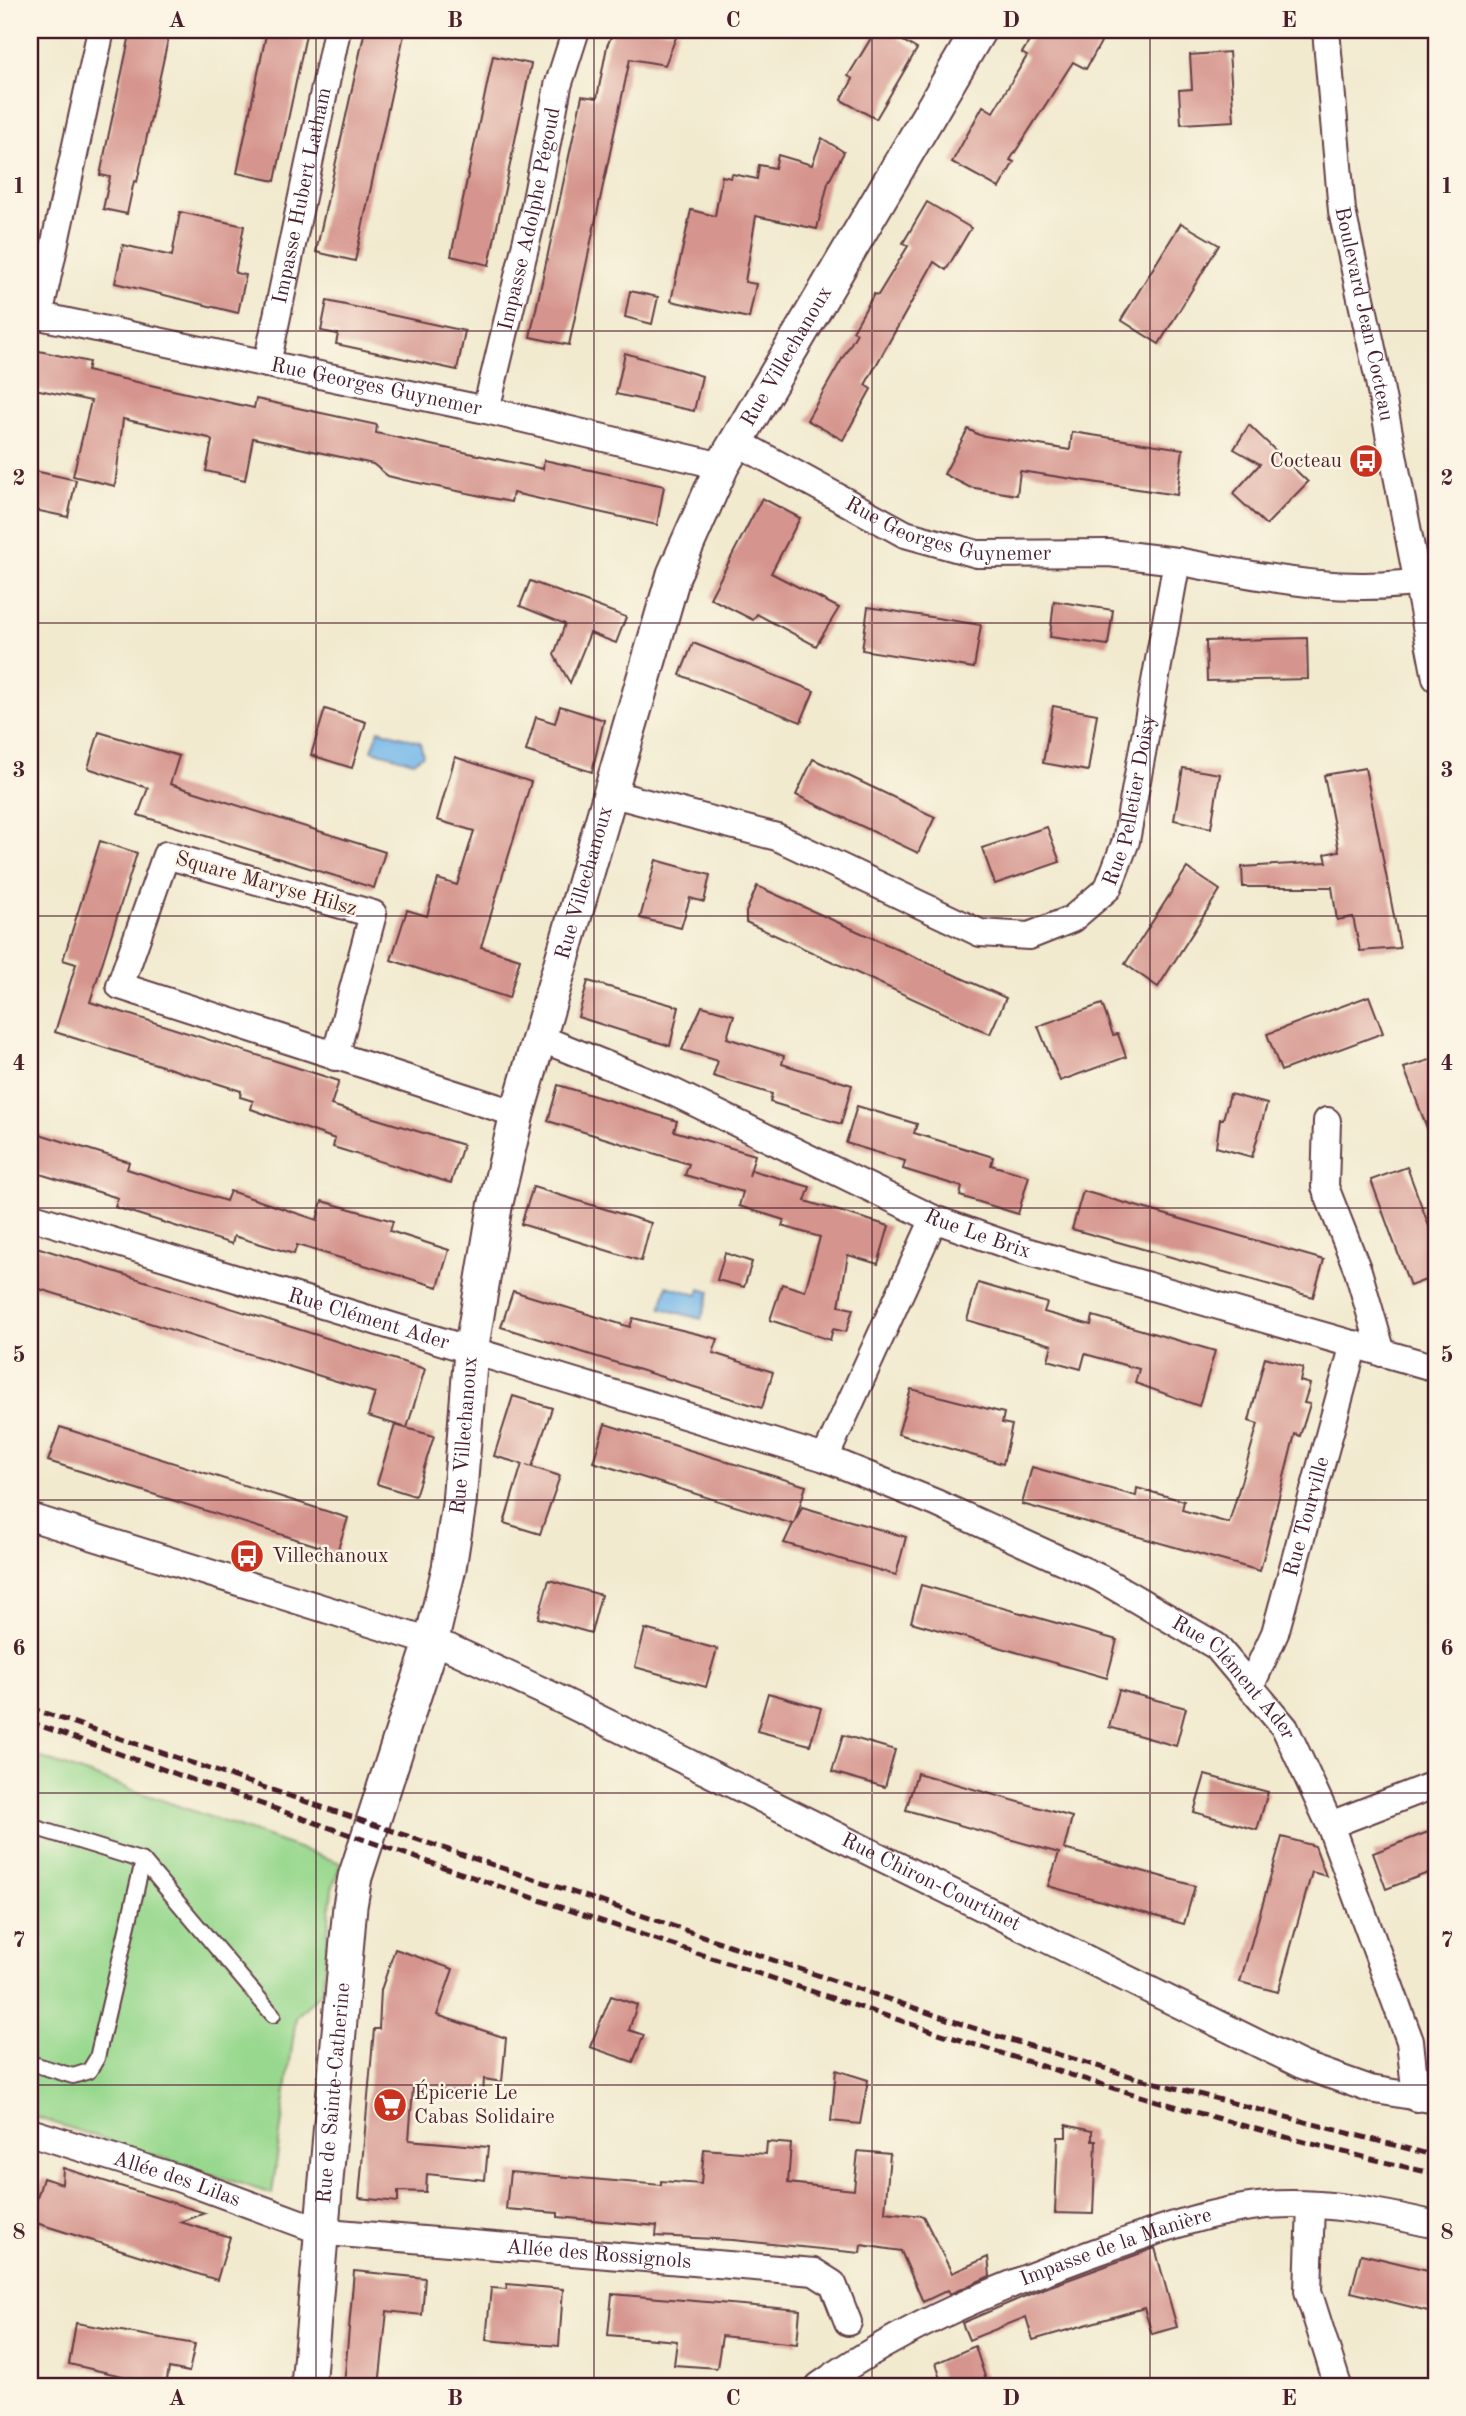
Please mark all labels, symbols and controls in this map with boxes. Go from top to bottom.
text: A [168,9,186,32]
text: B [447,9,463,32]
text: C [725,9,741,32]
text: D [1002,9,1020,32]
text: E [1281,9,1297,32]
street label: Impasse Hubert Latham [269,86,335,306]
street label: Impasse Adolphe Pégoud [495,106,564,333]
text: 1 [12,175,26,198]
text: 1 [1440,175,1454,198]
street label: Boulevard Jean Cocteau [1331,205,1397,423]
street label: Rue Villechanoux [737,283,836,430]
street label: Rue Georges Guynemer [269,354,484,419]
bus stop icon: Cocteau [1347,442,1385,480]
place label: Cocteau [1270,451,1342,472]
text: 2 [12,467,26,490]
text: 2 [1440,467,1454,490]
street label: Rue Georges Guynemer [842,493,1052,565]
street label: Rue Pelletier Doisy [1099,713,1159,889]
text: 3 [12,759,26,782]
text: 3 [1440,759,1454,782]
street label: Rue Villechanoux [552,804,616,962]
street label: Square Maryse Hilsz [173,848,359,920]
text: 4 [12,1052,26,1075]
text: 4 [1440,1052,1454,1075]
street label: Rue Le Brix [921,1205,1033,1262]
street label: Rue Clément Ader [285,1285,452,1354]
text: 5 [12,1344,26,1367]
text: 5 [1440,1344,1454,1367]
street label: Rue Villechanoux [447,1355,481,1516]
street label: Rue Tourville [1280,1454,1333,1579]
bus stop icon: Villechanoux [228,1537,266,1575]
place label: Villechanoux [272,1546,389,1567]
street label: Rue Clément Ader [1168,1612,1299,1743]
text: 6 [12,1637,26,1660]
text: 6 [1440,1637,1454,1660]
street label: Rue Chiron-Courtinet [838,1829,1024,1935]
text: 7 [12,1929,26,1952]
text: 7 [1440,1929,1454,1952]
street label: Rue de Sainte-Catherine [313,1982,354,2205]
place label: Épicerie Le Cabas Solidaire [414,2079,555,2128]
supermarket icon: Épicerie Le Cabas Solidaire [371,2086,409,2124]
street label: Allée des Lilas [110,2148,243,2211]
street label: Impasse de la Manière [1017,2204,1214,2290]
text: 8 [12,2221,26,2244]
text: 8 [1440,2221,1454,2244]
street label: Allée des Rossignols [505,2236,692,2272]
text: A [168,2387,186,2410]
text: B [447,2387,463,2410]
text: C [725,2387,741,2410]
text: D [1002,2387,1020,2410]
text: E [1281,2387,1297,2410]

